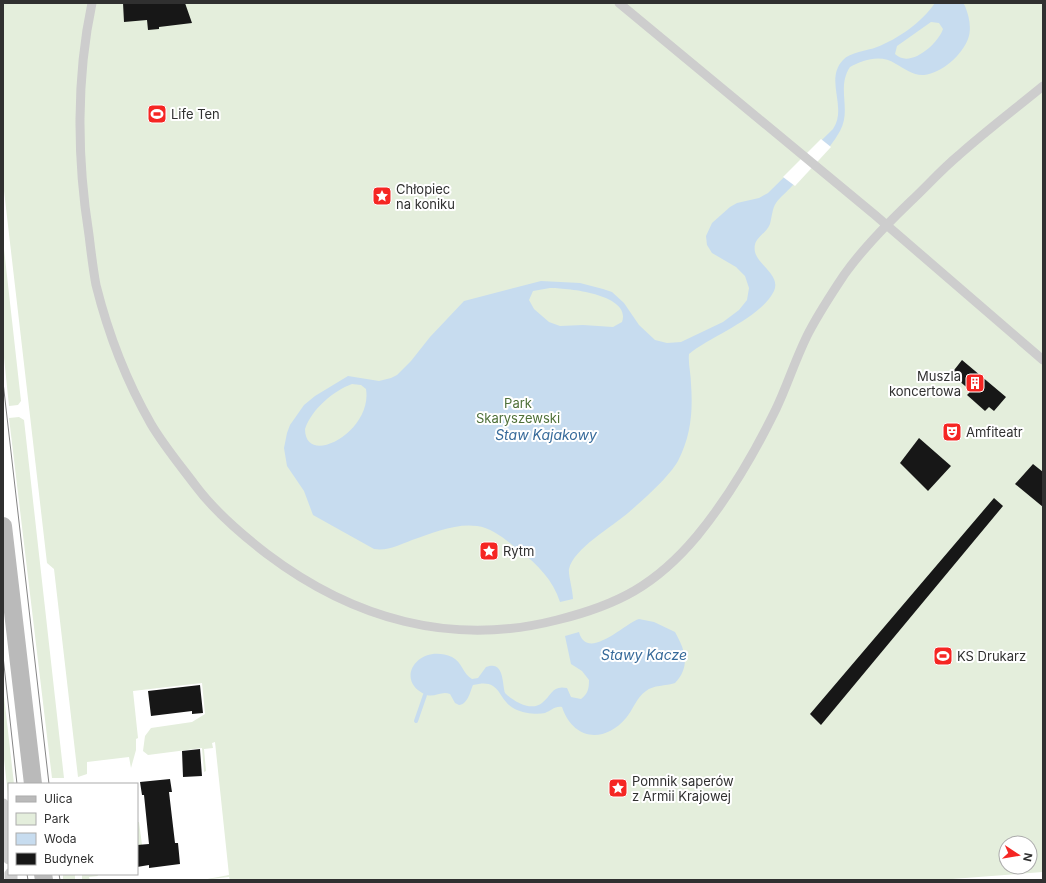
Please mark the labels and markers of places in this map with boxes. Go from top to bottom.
sports icon: Life Ten [146,103,168,125]
place label: Life Ten [171,106,220,122]
place label: Chłopiec na koniku [396,181,455,212]
place icon: Chłopiec na koniku [371,185,393,207]
place label: Muszla koncertowa [889,368,961,399]
building icon: Muszla koncertowa [964,372,986,394]
theatre icon: Amfiteatr [941,421,963,443]
place label: Amfiteatr [966,424,1023,440]
place icon: Rytm [478,540,500,562]
place label: Rytm [503,543,535,559]
sports icon: KS Drukarz [932,645,954,667]
place label: KS Drukarz [957,648,1026,664]
place label: Pomnik saperów z Armii Krajowej [632,773,734,804]
place icon: Pomnik saperów z Armii Krajowej [607,777,629,799]

